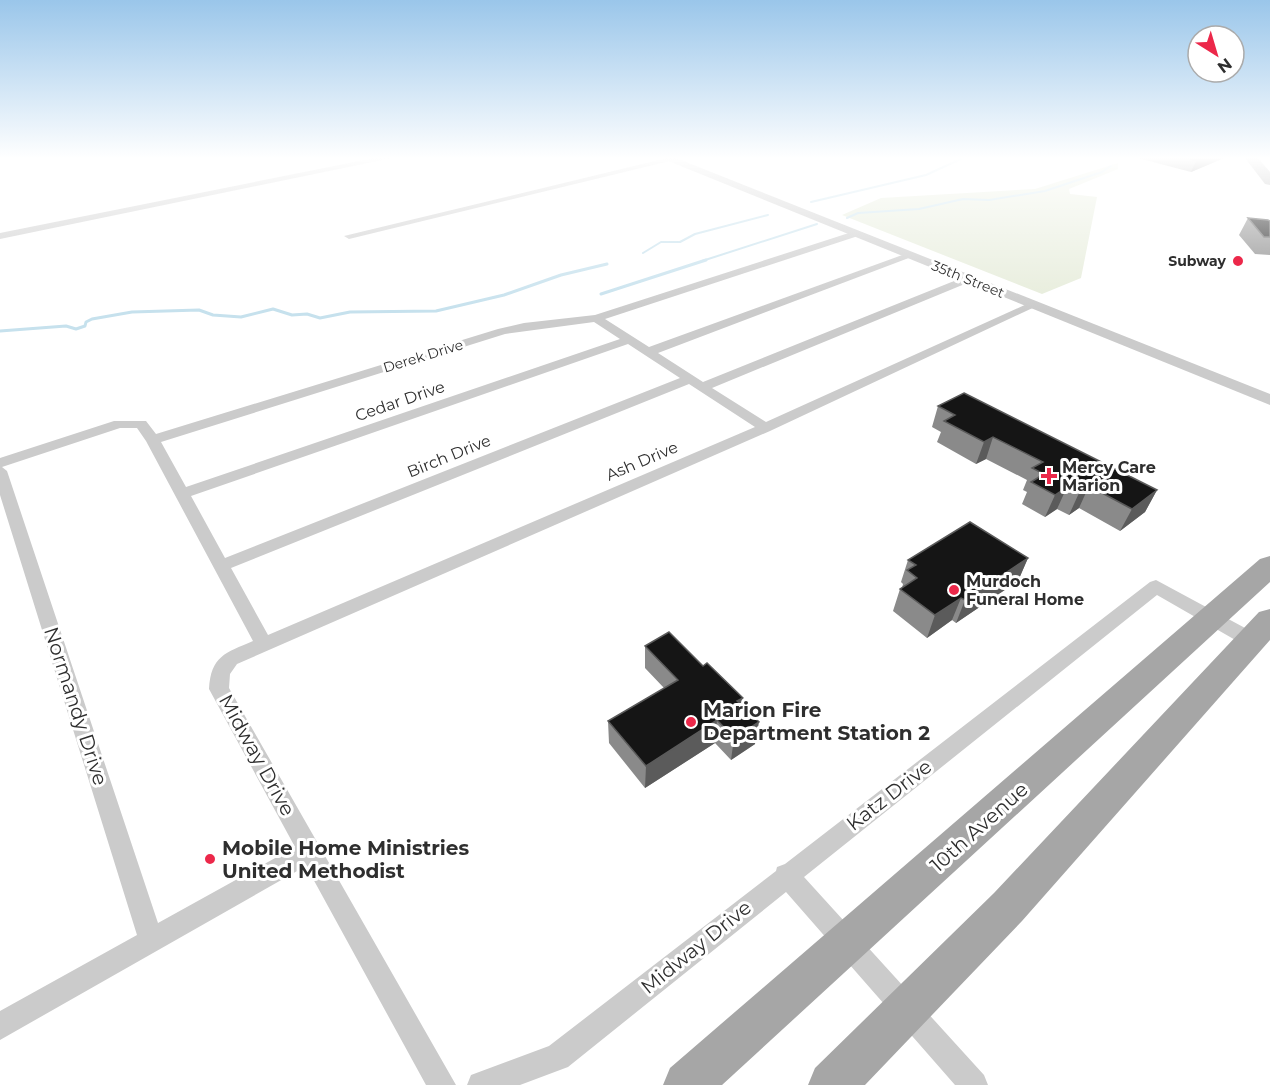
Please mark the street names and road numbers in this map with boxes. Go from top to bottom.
street label: 35th Street [929,256,1007,302]
street label: Derek Drive [381,335,465,377]
street label: Cedar Drive [353,377,447,425]
street label: Birch Drive [404,431,494,481]
street label: Ash Drive [603,437,681,485]
street label: Normandy Drive [39,624,113,788]
street label: Midway Drive [214,690,300,820]
street label: Katz Drive [842,754,936,836]
street label: 10th Avenue [925,777,1033,877]
street label: Midway Drive [636,895,756,999]

